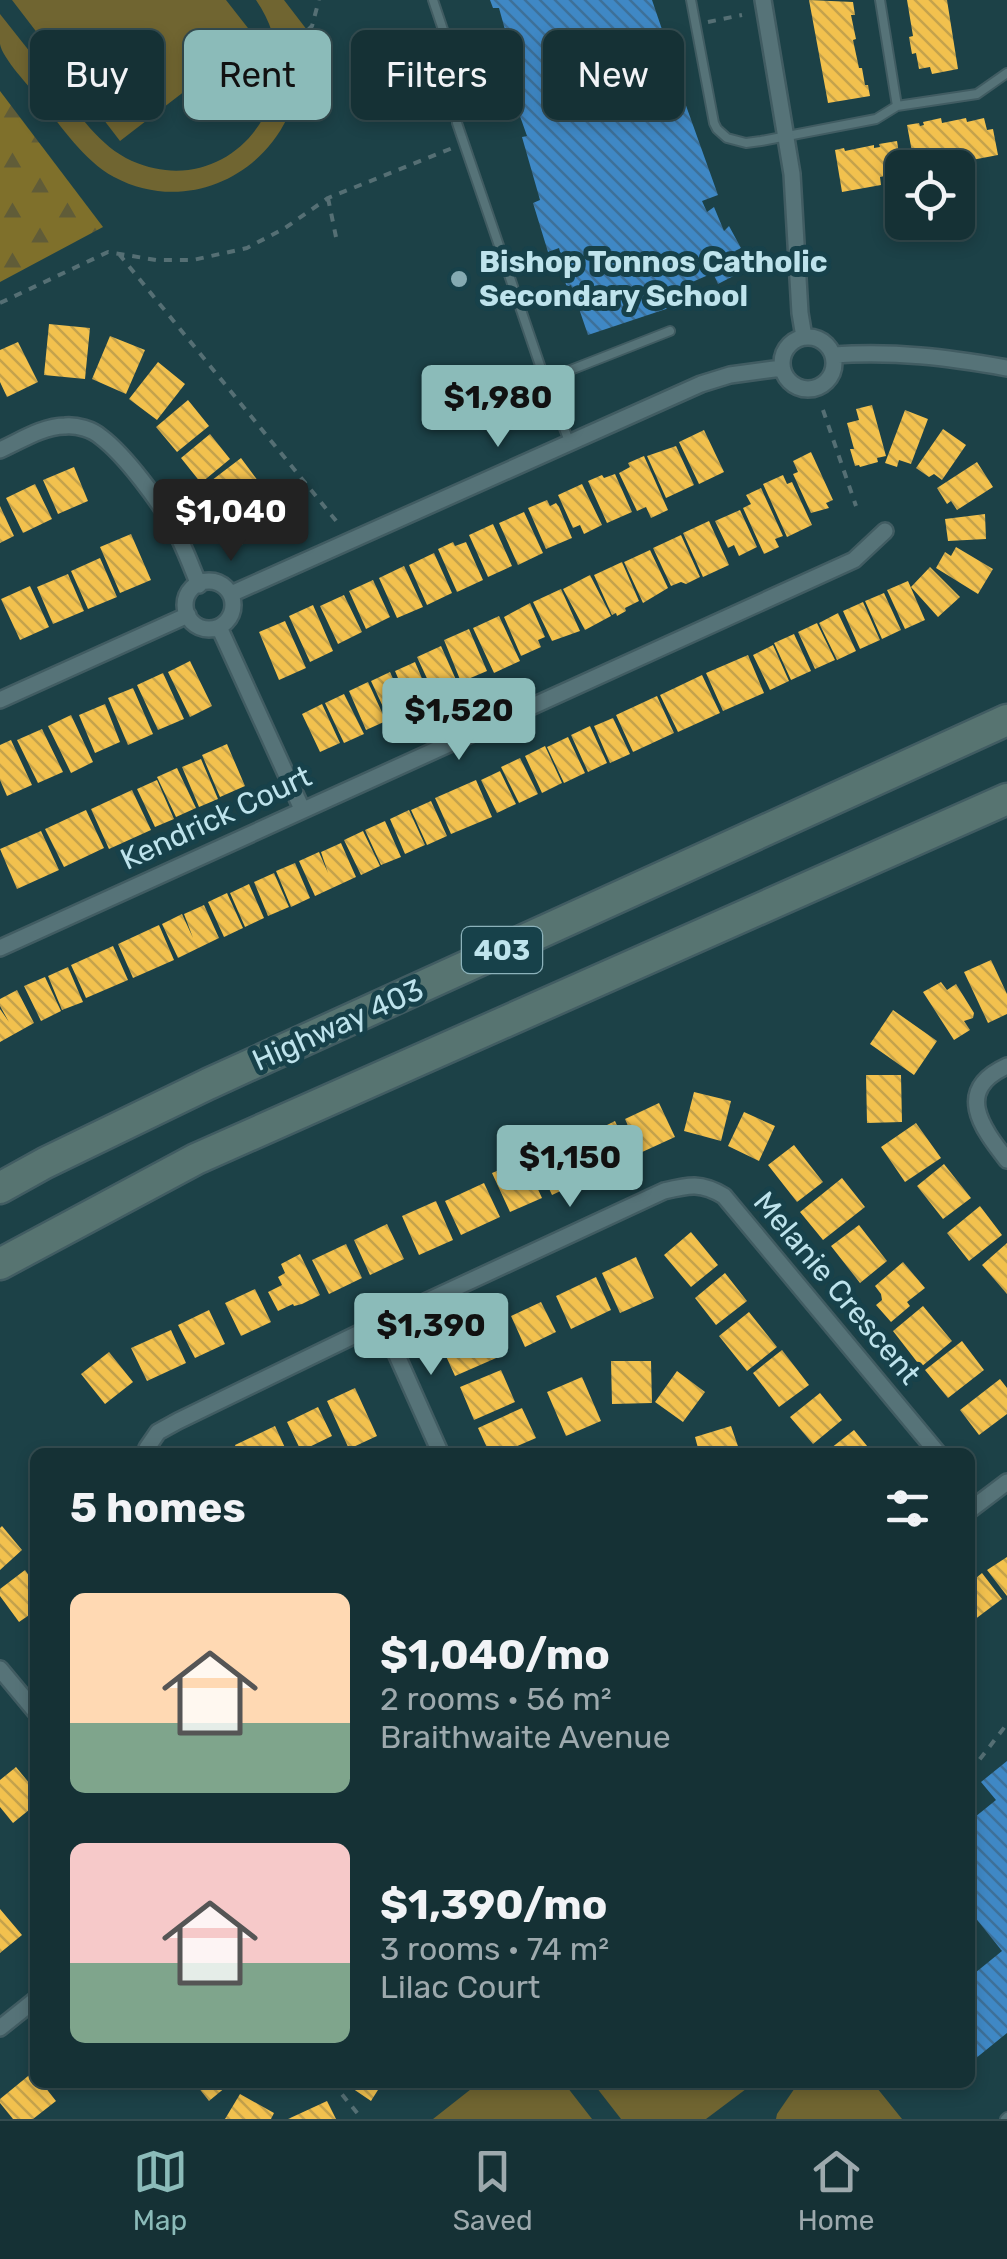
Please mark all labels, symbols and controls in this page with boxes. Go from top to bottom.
chip: Buy [30,30,164,120]
chip: Rent [184,30,331,120]
chip: Filters [351,30,523,120]
chip: New [543,30,684,120]
map controls [885,150,975,240]
button: locate [885,150,975,240]
place label: Bishop Tonnos Catholic Secondary School [479,244,828,314]
marker: Bishop Tonnos Catholic Secondary School [448,268,470,290]
pin: $1,980 [417,365,579,450]
text: $1,980 [444,378,552,416]
pin: $1,040 [150,479,312,564]
text: $1,040 [175,492,287,530]
pin: $1,520 [378,678,540,763]
text: $1,520 [404,691,514,729]
street label: Kendrick Court [115,758,317,878]
road number: 403 [462,927,542,973]
street label: Highway 403 [247,971,429,1079]
pin: $1,150 [489,1125,651,1210]
text: $1,150 [519,1138,621,1176]
street label: Melanie Crescent [746,1184,928,1392]
pin: $1,390 [350,1293,512,1378]
text: $1,390 [376,1306,486,1344]
icon: filters [880,1481,935,1536]
text: 5 homes [70,1483,246,1533]
text: $1,040/mo [380,1630,610,1680]
icon: home [150,1633,270,1753]
text: 2 rooms · 56 m² [380,1680,612,1718]
text: Braithwaite Avenue [380,1718,671,1756]
text: $1,390/mo [380,1880,607,1930]
icon: home [150,1883,270,2003]
text: 3 rooms · 74 m² [380,1930,609,1968]
text: Lilac Court [380,1968,540,2006]
tab: Map [133,2144,188,2237]
tab: Saved [453,2144,533,2237]
tab: Home [798,2144,874,2237]

